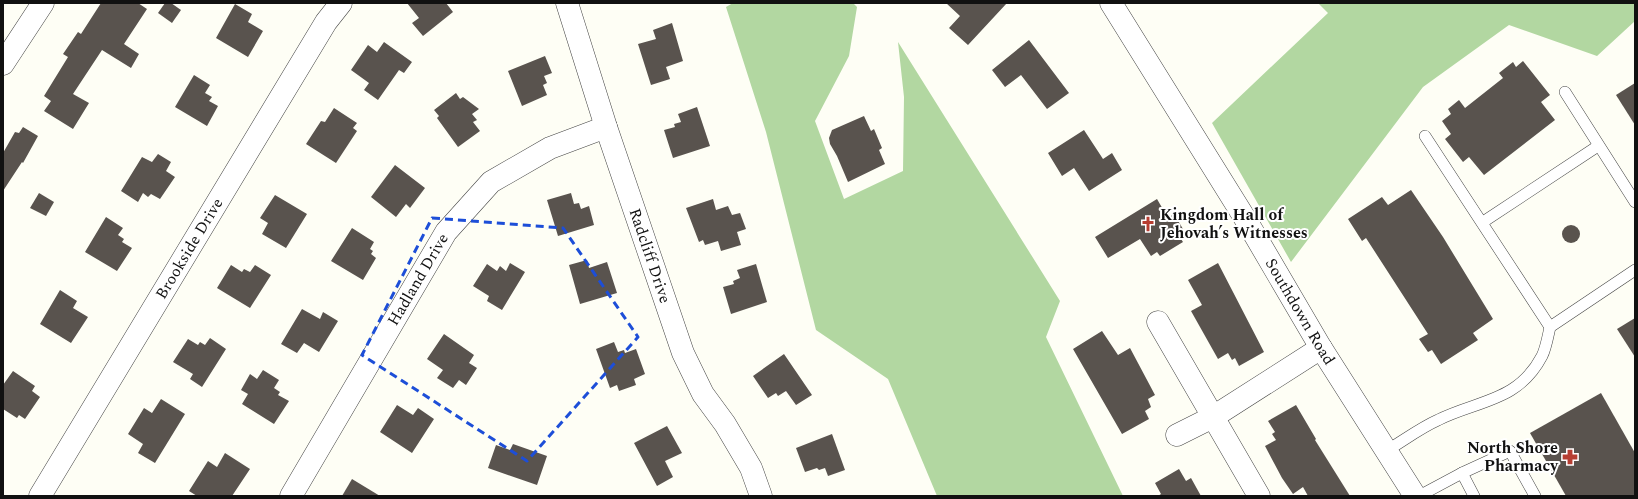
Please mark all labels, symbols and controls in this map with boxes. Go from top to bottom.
street label: Brookside Drive [149,193,229,304]
place label: Kingdom Hall of Jehovah’s Witnesses [1160,203,1308,245]
street label: Radcliff Drive [623,205,677,307]
church icon: Kingdom Hall of Jehovah’s Witnesses [1139,215,1157,233]
street label: Hadland Drive [381,229,455,330]
street label: Southdown Road [1259,254,1341,370]
place label: North Shore Pharmacy [1467,436,1559,478]
pharmacy icon: North Shore Pharmacy [1561,448,1579,466]

